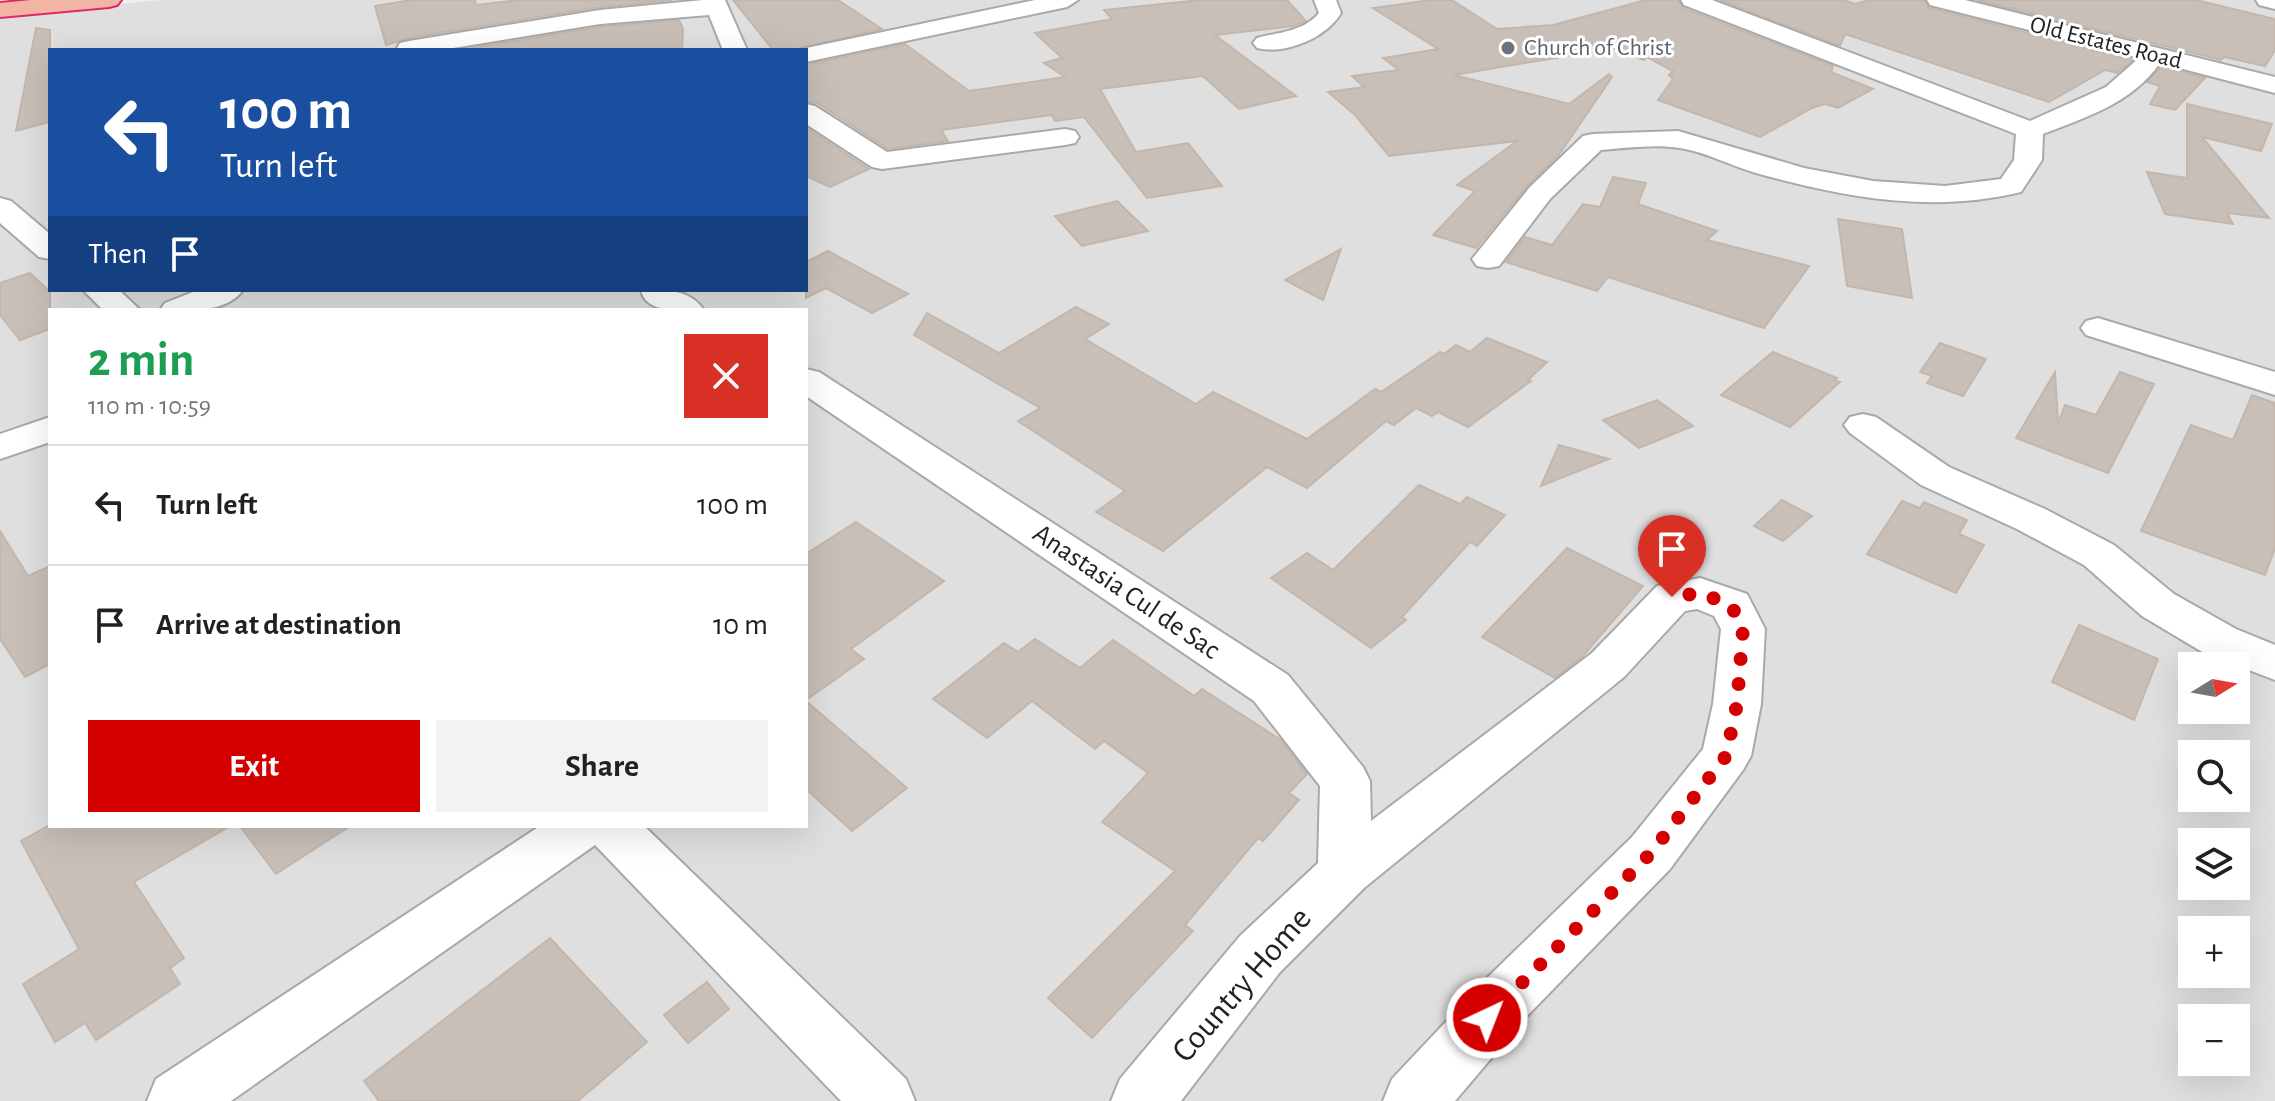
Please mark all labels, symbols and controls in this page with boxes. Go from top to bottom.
street label: Old Estates Road [2028,13,2184,73]
place label: Church of Christ [1524,36,1672,60]
marker: Church of Christ [1499,39,1517,57]
icon: left [88,80,192,184]
text: 100 m [220,83,352,139]
text: Turn left [220,148,337,184]
icon: arrive [163,232,207,276]
text: Then [88,239,147,269]
button: close [684,334,768,418]
text: 2 min [88,337,195,385]
text: 110 m · 10:59 [88,393,211,419]
icon: left [88,483,132,527]
text: Turn left [156,490,257,520]
text: 100 m [697,490,768,520]
pin [1638,515,1706,597]
street label: Anastasia Cul de Sac [1028,519,1225,665]
icon: arrive [1650,527,1694,571]
icon: arrive [88,603,132,647]
text: Arrive at destination [156,610,402,640]
text: 10 m [713,610,768,640]
north arrow [2178,652,2250,724]
map controls [2178,652,2250,1076]
button: Exit [88,720,420,812]
button: Share [436,720,768,812]
button: search [2178,740,2250,812]
button: layers [2178,828,2250,900]
street label: Country Home [1166,901,1318,1069]
button: + [2178,916,2250,988]
position arrow [1445,976,1529,1060]
button: − [2178,1004,2250,1076]

